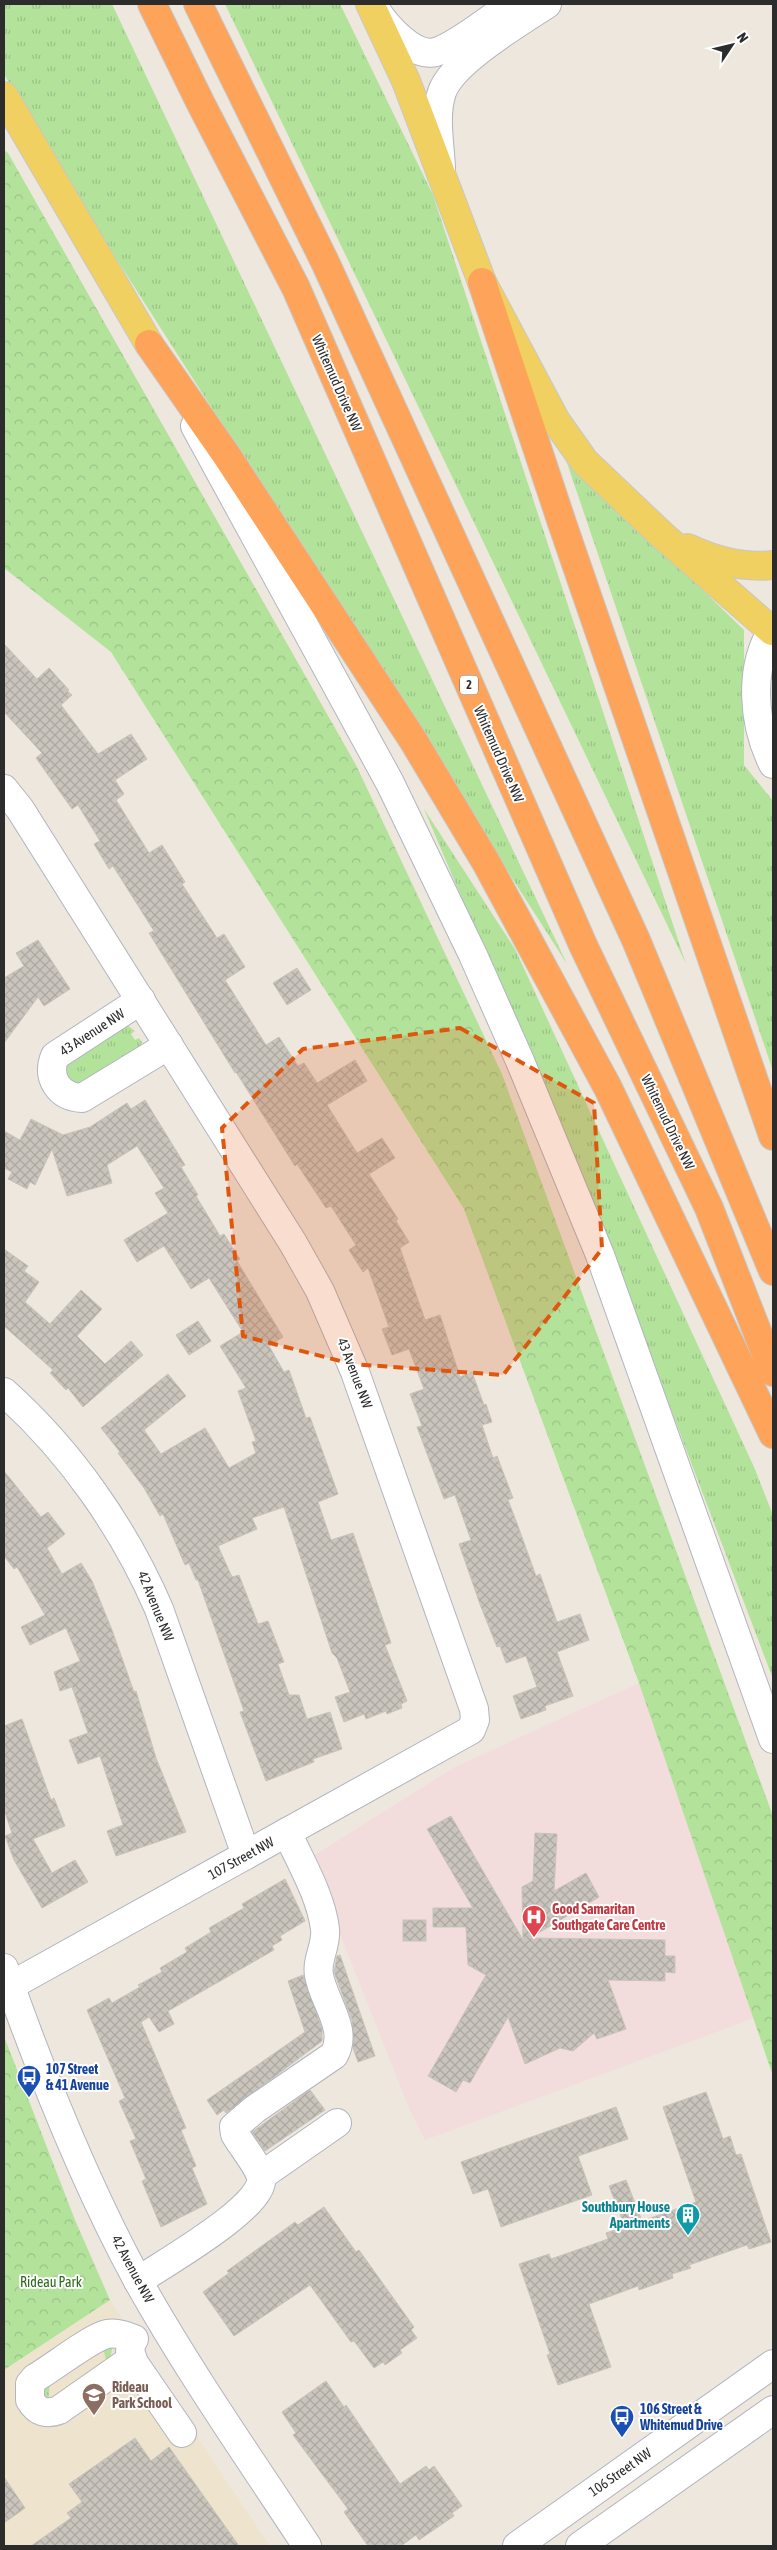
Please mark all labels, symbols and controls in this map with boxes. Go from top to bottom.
north arrow [707,20,757,70]
text: N [734,30,752,46]
street label: Whitemud Drive NW [309,333,366,434]
road number: 2 [460,676,478,694]
street label: Whitemud Drive NW [471,704,528,805]
street label: 43 Avenue NW [57,1005,128,1059]
street label: Whitemud Drive NW [638,1072,698,1173]
street label: 43 Avenue NW [334,1336,376,1411]
street label: 42 Avenue NW [135,1569,178,1644]
street label: 107 Street NW [205,1833,277,1883]
place label: Good Samaritan Southgate Care Centre [552,1901,666,1933]
hospital icon: Good Samaritan Southgate Care Centre [521,1904,547,1938]
place label: 107 Street & 41 Avenue [46,2061,109,2093]
bus stop icon: 107 Street & 41 Avenue [16,2064,42,2098]
place label: Southbury House Apartments [582,2199,670,2231]
building icon: Southbury House Apartments [675,2202,701,2236]
street label: 42 Avenue NW [109,2232,158,2306]
park label: Rideau Park [20,2274,82,2290]
place label: Rideau Park School [112,2379,172,2411]
school or university icon: Rideau Park School [81,2382,107,2416]
place label: 106 Street & Whitemud Drive [639,2401,723,2433]
bus stop icon: 106 Street & Whitemud Drive [609,2404,635,2438]
street label: 106 Street NW [586,2444,655,2499]

